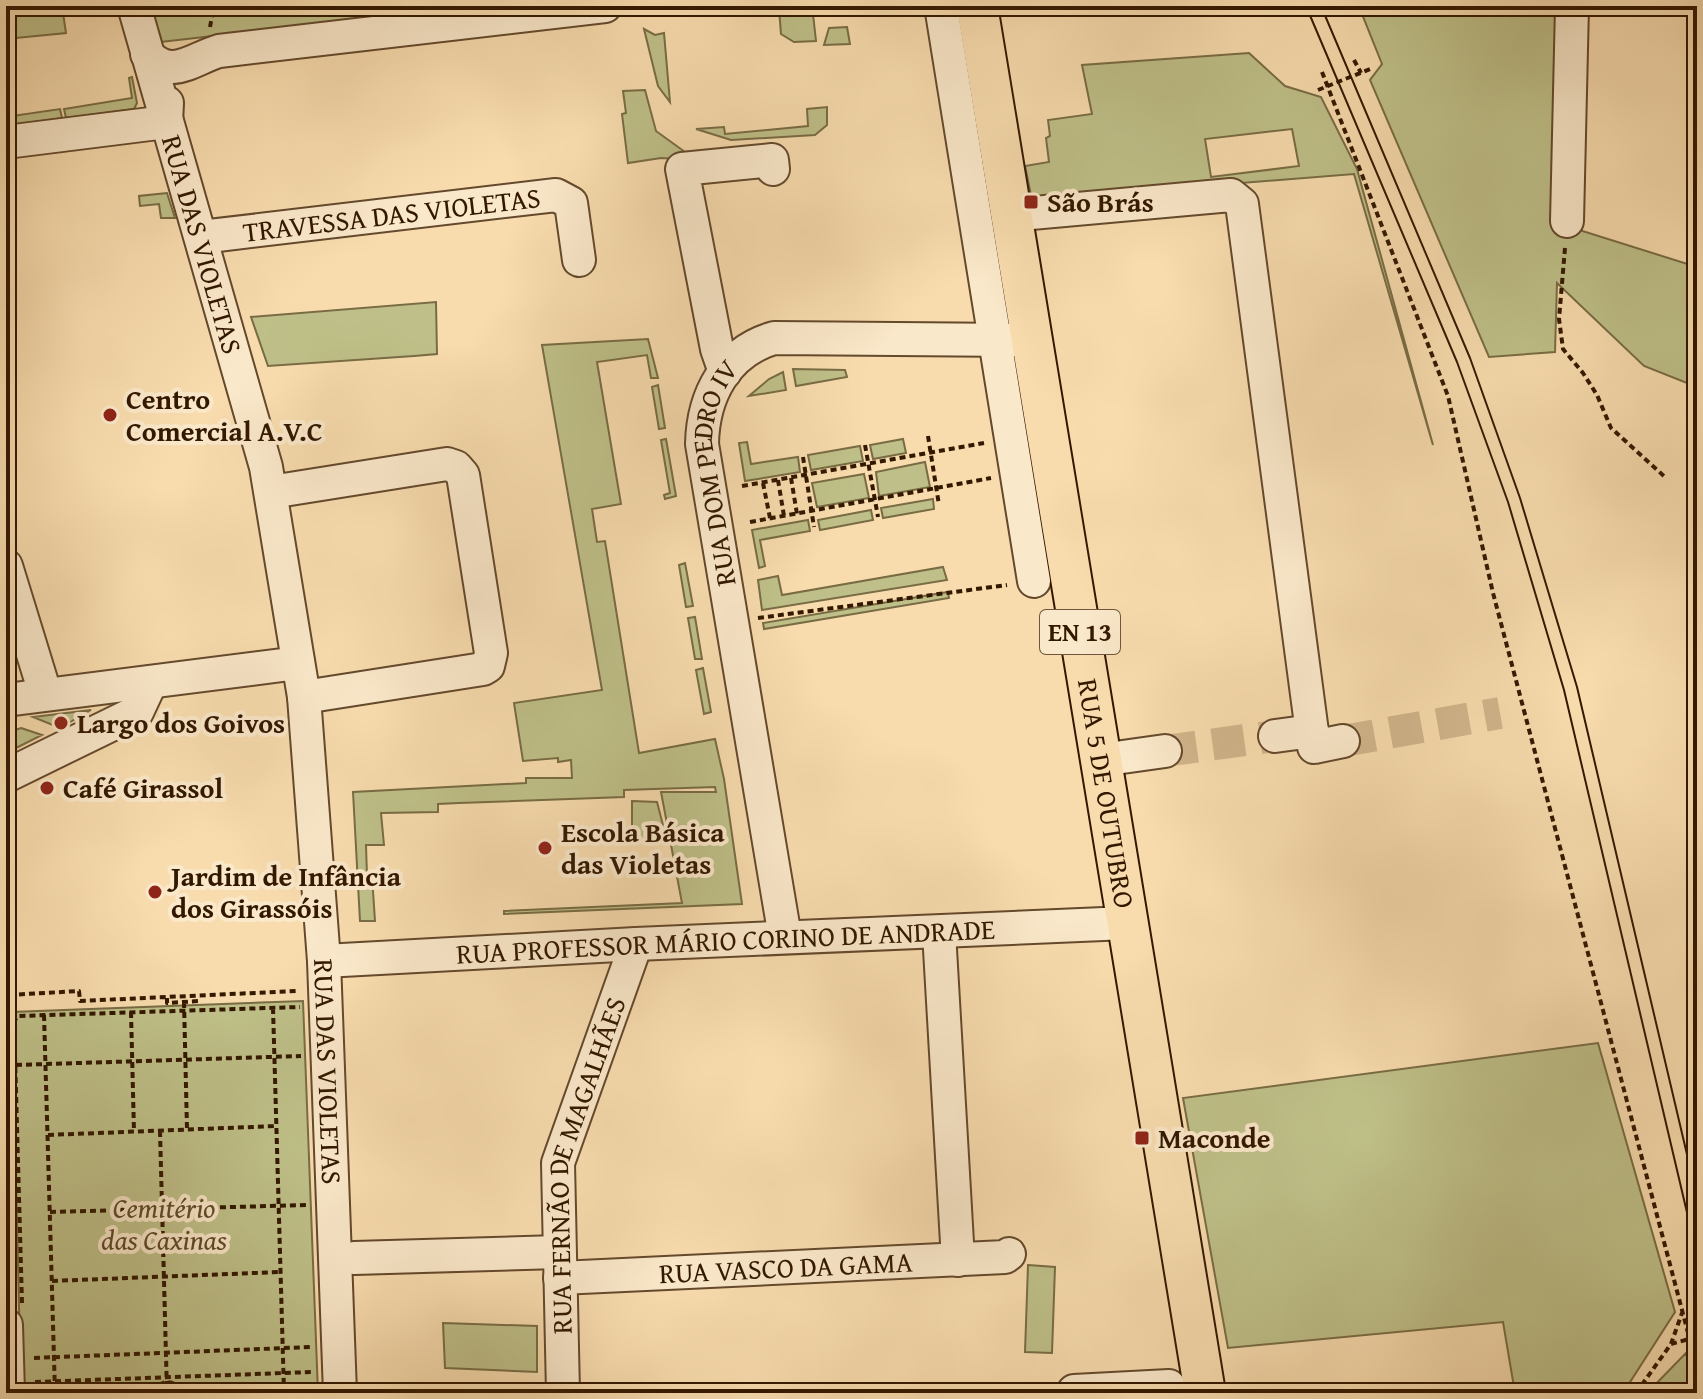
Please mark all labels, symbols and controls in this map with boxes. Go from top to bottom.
street label: RUA DAS VIOLETAS [152,130,254,359]
street label: TRAVESSA DAS VIOLETAS [241,176,543,252]
place label: São Brás [1047,181,1154,222]
marker: São Brás [1022,193,1040,211]
street label: RUA DOM PEDRO IV [680,350,747,589]
place label: Centro Comercial A.V.C [126,378,322,451]
marker: Centro Comercial A.V.C [101,406,119,424]
road number: EN 13 [1040,610,1120,654]
street label: RUA 5 DE OUTUBRO [1068,676,1146,911]
place label: Largo dos Goivos [77,702,285,743]
marker: Largo dos Goivos [52,714,70,732]
place label: Café Girassol [63,767,223,808]
marker: Café Girassol [38,779,56,797]
place label: Escola Básica das Violetas [561,811,725,884]
marker: Escola Básica das Violetas [536,839,554,857]
place label: Jardim de Infância dos Girassóis [167,855,402,928]
marker: Jardim de Infância dos Girassóis [146,883,164,901]
street label: RUA PROFESSOR MÁRIO CORINO DE ANDRADE [455,908,996,974]
street label: RUA DAS VIOLETAS [304,958,353,1185]
street label: RUA FERNÃO DE MAGALHÃES [537,991,636,1335]
place label: Maconde [1158,1117,1271,1158]
marker: Maconde [1133,1129,1151,1147]
park label: Cemitério das Caxinas [101,1187,227,1260]
street label: RUA VASCO DA GAMA [658,1240,913,1293]

